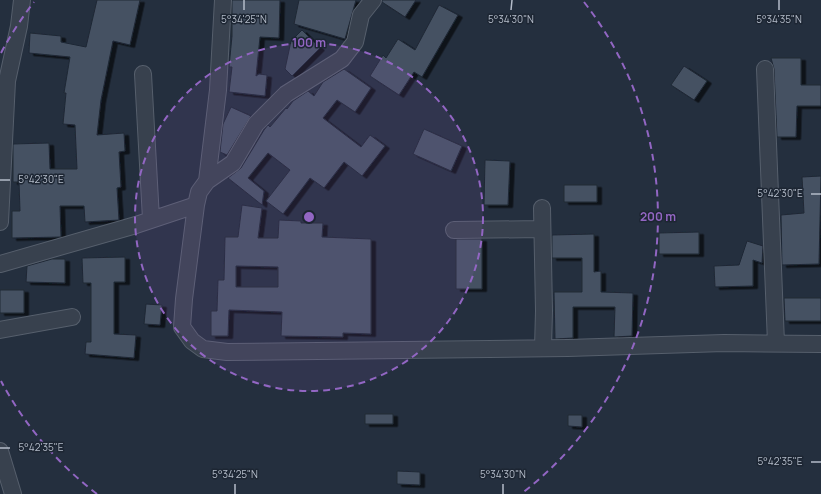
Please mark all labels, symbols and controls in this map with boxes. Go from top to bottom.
text: 5°34'25"N [221,12,267,26]
text: 5°34'30"N [488,12,534,26]
text: 5°34'35"N [756,12,802,26]
text: 100 m [292,34,326,51]
text: 5°42'30"E [18,172,64,186]
text: 5°42'30"E [757,186,803,200]
text: 200 m [640,208,676,225]
centre of rings [302,210,316,224]
text: 5°42'35"E [19,440,64,454]
text: 5°42'35"E [758,454,803,468]
text: 5°34'25"N [212,467,258,481]
text: 5°34'30"N [480,467,526,481]

